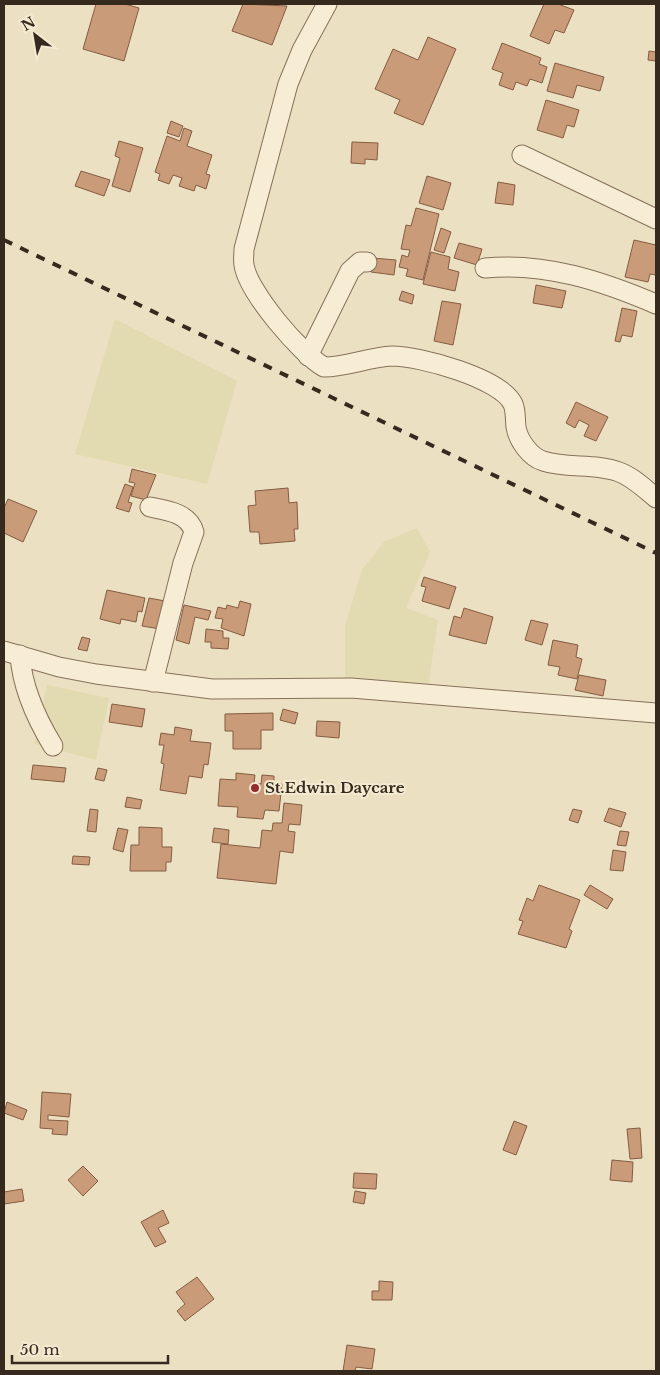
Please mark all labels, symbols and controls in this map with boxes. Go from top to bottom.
north arrow [10,10,60,60]
text: N [18,13,39,35]
place label: St.Edwin Daycare [265,778,405,797]
marker: St.Edwin Daycare [249,782,261,794]
scale bar [12,1332,169,1364]
text: 50 m [20,1340,60,1359]

